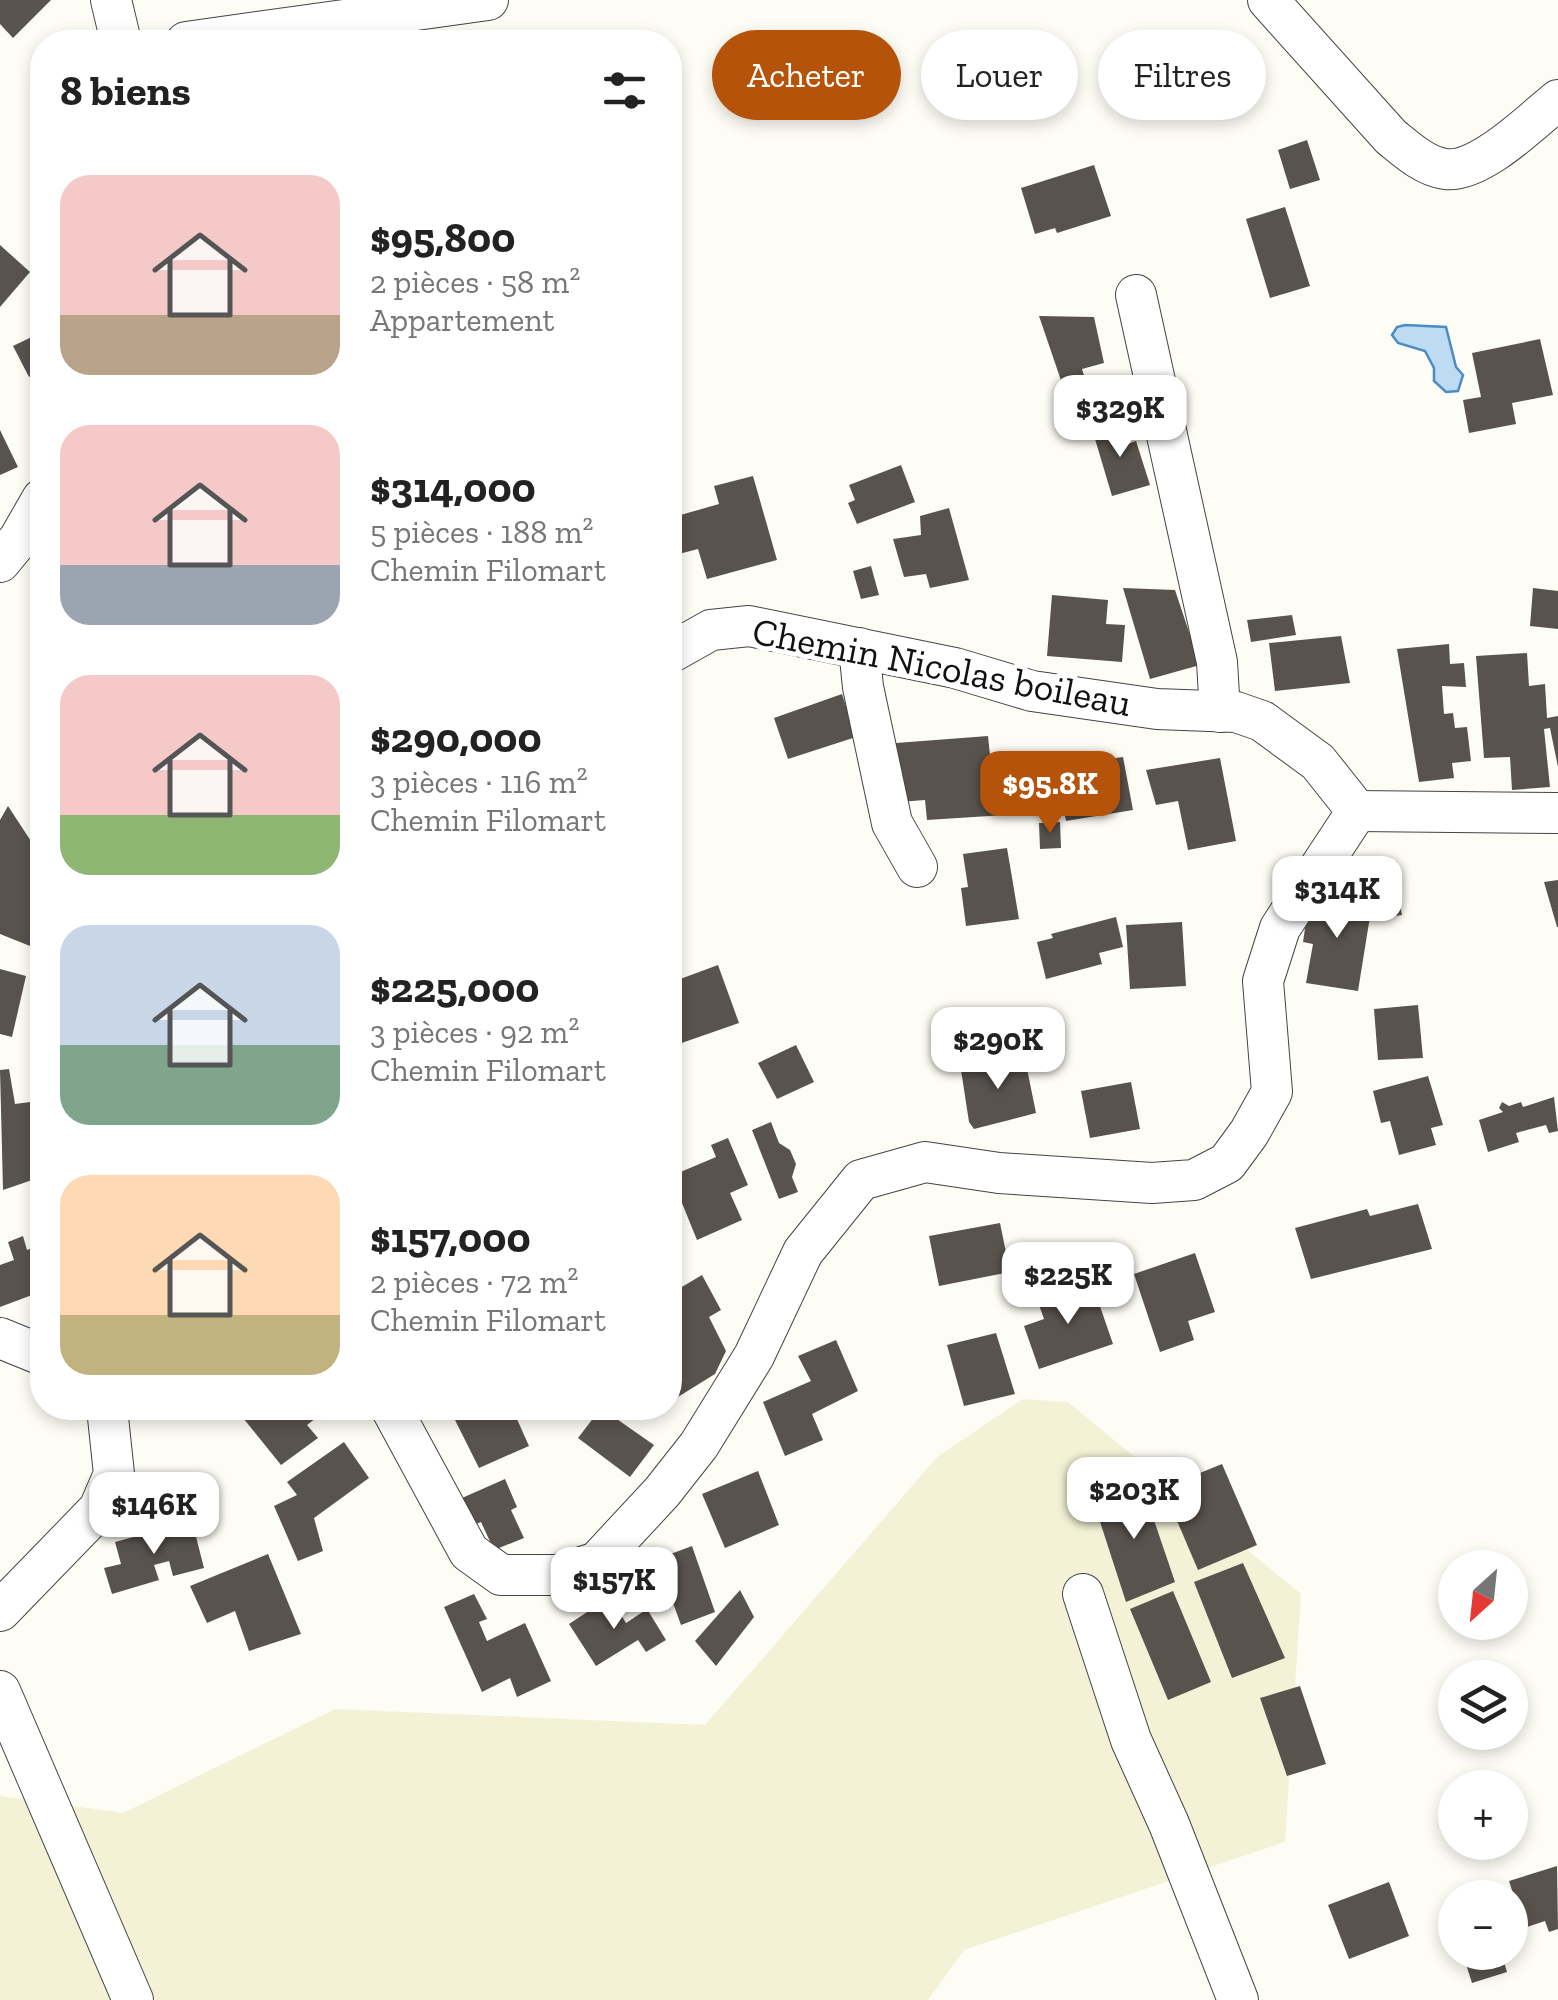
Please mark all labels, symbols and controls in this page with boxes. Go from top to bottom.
chip: Acheter [712,30,901,120]
chip: Louer [921,30,1078,120]
chip: Filtres [1098,30,1266,120]
icon: filters [597,63,652,118]
text: 8 biens [60,65,191,116]
text: $95,800 [370,212,515,263]
icon: home [140,215,260,335]
text: 2 pièces · 58 m² [370,263,580,301]
text: Appartement [370,301,554,339]
pin: $329K [1050,375,1190,460]
text: $329K [1076,388,1164,426]
text: $314,000 [370,462,536,513]
icon: home [140,465,260,585]
text: 5 pièces · 188 m² [370,513,593,551]
text: Chemin Filomart [370,551,606,589]
street label: Chemin Nicolas boileau [749,608,1135,726]
text: $290,000 [370,712,542,763]
icon: home [140,715,260,835]
pin: $95.8K [969,751,1131,836]
text: 3 pièces · 116 m² [370,763,588,801]
text: $95.8K [1002,764,1098,802]
text: Chemin Filomart [370,801,606,839]
pin: $314K [1267,856,1407,941]
text: $314K [1294,869,1380,907]
text: $225,000 [370,962,540,1013]
icon: home [140,965,260,1085]
pin: $290K [928,1007,1068,1092]
text: 3 pièces · 92 m² [370,1013,579,1051]
text: $290K [953,1020,1043,1058]
text: Chemin Filomart [370,1051,606,1089]
text: $157,000 [370,1212,531,1263]
icon: home [140,1215,260,1335]
pin: $225K [998,1242,1138,1327]
text: $225K [1024,1255,1112,1293]
text: 2 pièces · 72 m² [370,1263,578,1301]
text: Chemin Filomart [370,1301,606,1339]
pin: $203K [1064,1457,1204,1542]
text: $203K [1089,1470,1179,1508]
pin: $146K [84,1472,224,1557]
text: $146K [111,1485,197,1523]
pin: $157K [544,1547,684,1632]
north arrow [1438,1550,1528,1640]
map controls [1438,1550,1528,1970]
text: $157K [573,1560,655,1598]
button: layers [1438,1660,1528,1750]
button: + [1438,1770,1528,1860]
button: − [1438,1880,1528,1970]

